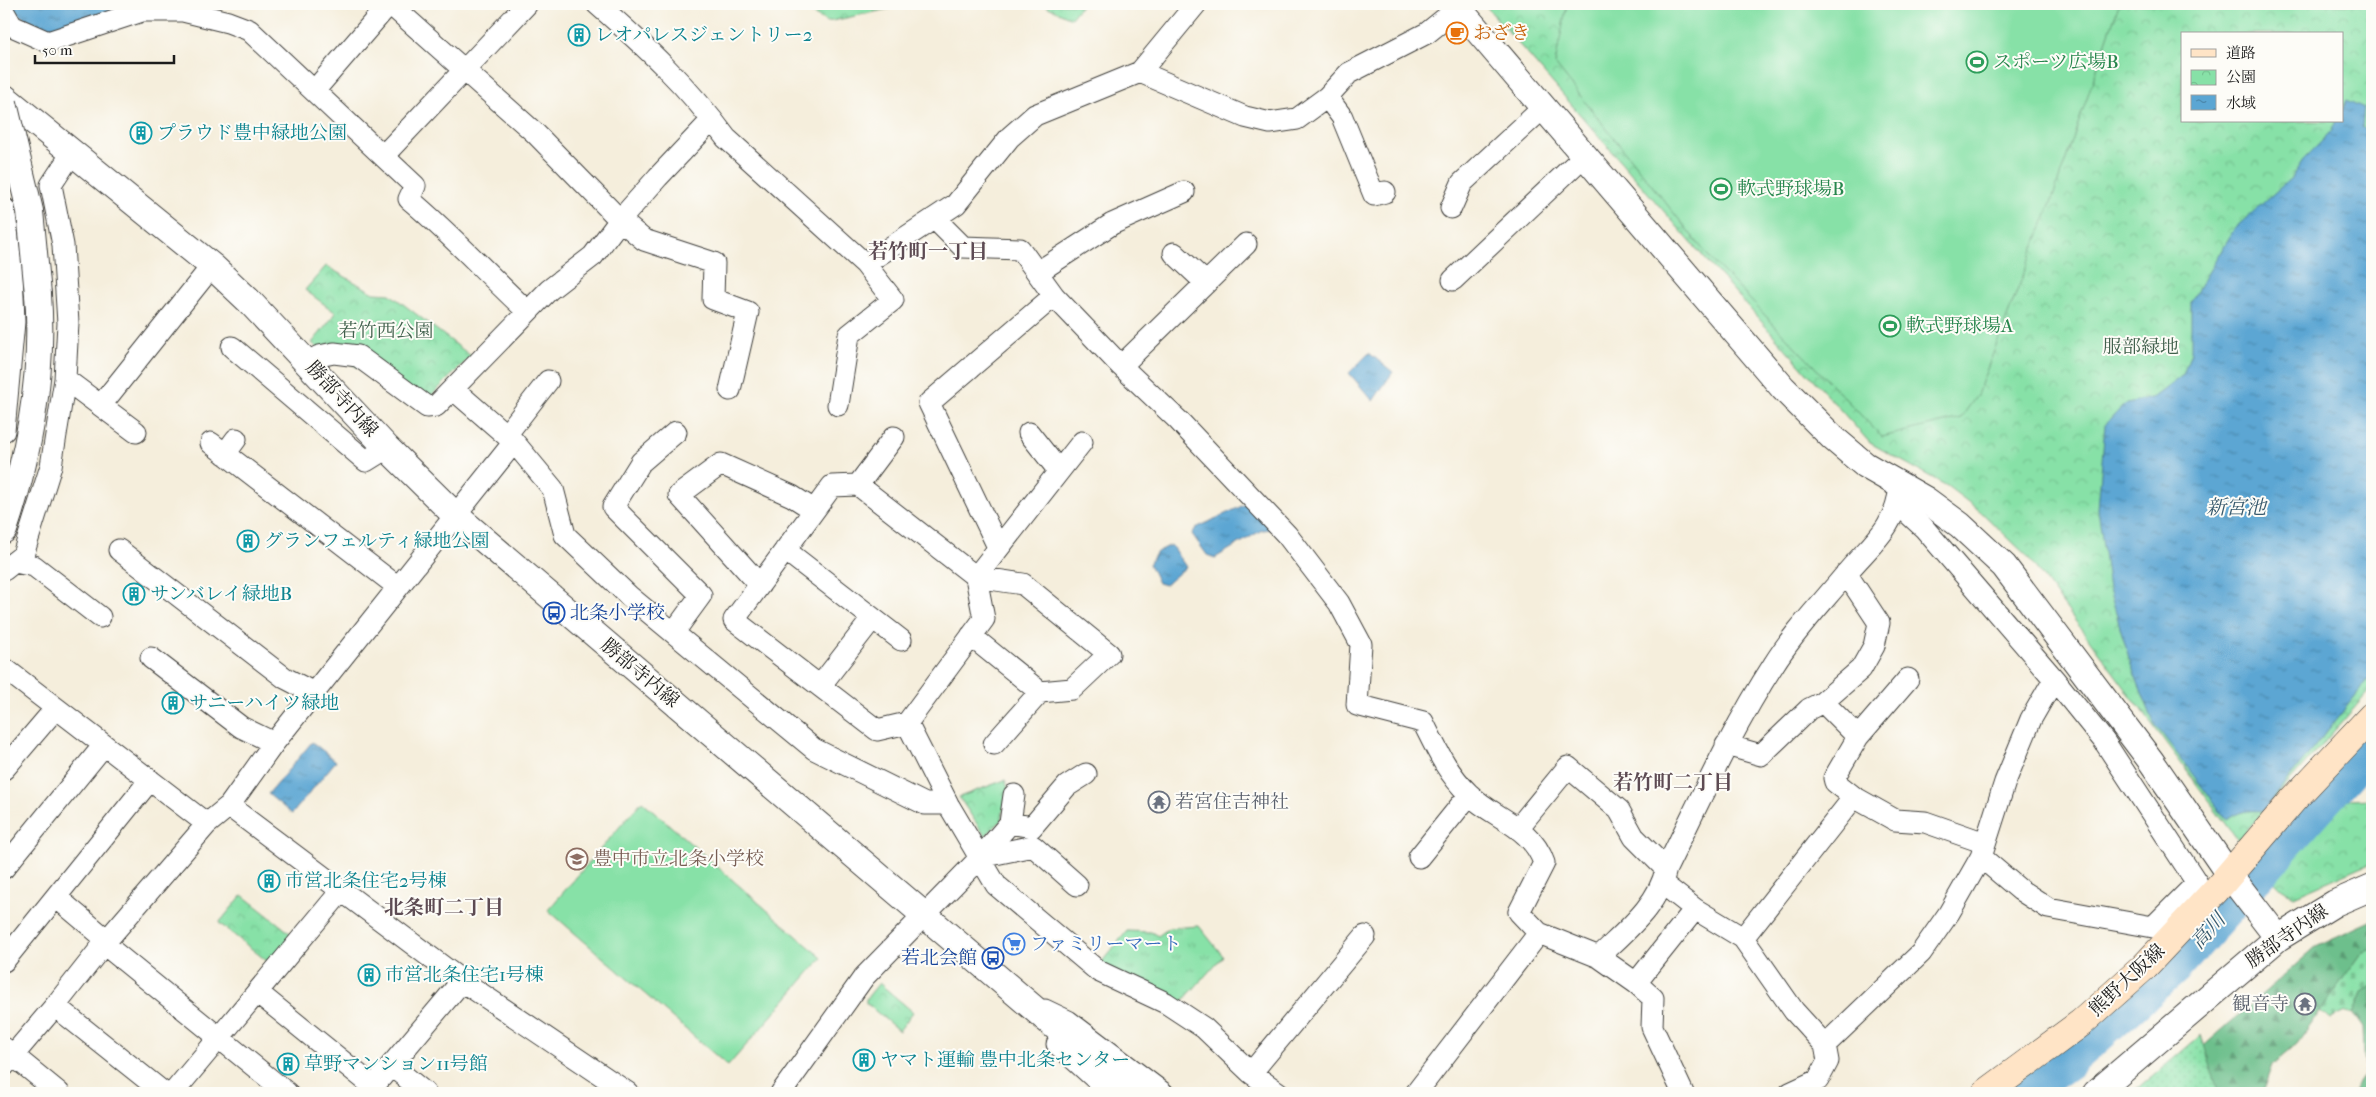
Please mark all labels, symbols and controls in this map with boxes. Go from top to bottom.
cafe icon: おざき [1445,21,1469,45]
place label: おざき [1473,22,1530,44]
building icon: レオパレスジェントリー2 [567,23,591,47]
place label: レオパレスジェントリー2 [595,24,813,46]
scale bar [35,32,174,64]
legend [2181,32,2344,122]
text: 50 m [42,41,73,59]
text: 道路 [2226,44,2256,62]
sports icon: スポーツ広場B [1965,50,1989,74]
place label: スポーツ広場B [1993,51,2119,73]
text: 公園 [2226,68,2256,86]
text: 水域 [2226,94,2256,112]
building icon: プラウド豊中緑地公園 [129,121,153,145]
place label: プラウド豊中緑地公園 [157,122,347,144]
sports icon: 軟式野球場B [1709,177,1733,201]
place label: 軟式野球場B [1737,178,1844,200]
district label: 若竹町一丁目 [868,240,988,263]
sports icon: 軟式野球場A [1878,314,1902,338]
place label: 軟式野球場A [1906,315,2014,337]
park label: 若竹西公園 [338,320,434,342]
park label: 服部緑地 [2103,336,2179,358]
street label: 勝部寺内線 [302,357,382,441]
water label: 新宮池 [2206,496,2268,519]
building icon: グランフェルティ緑地公園 [236,529,260,553]
place label: グランフェルティ緑地公園 [264,530,490,552]
building icon: サンバレイ緑地B [122,582,146,606]
place label: サンバレイ緑地B [150,583,292,605]
bus stop icon: 北条小学校 [542,601,566,625]
place label: 北条小学校 [570,602,665,624]
street label: 勝部寺内線 [597,634,683,712]
building icon: サニーハイツ緑地 [161,691,185,715]
place label: サニーハイツ緑地 [189,692,339,714]
district label: 若竹町二丁目 [1613,771,1733,794]
temple icon: 若宮住吉神社 [1147,790,1171,814]
place label: 若宮住吉神社 [1175,791,1289,813]
school or university icon: 豊中市立北条小学校 [565,847,589,871]
place label: 豊中市立北条小学校 [593,848,764,870]
building icon: 市営北条住宅2号棟 [257,869,281,893]
place label: 市営北条住宅2号棟 [285,870,447,892]
district label: 北条町二丁目 [384,896,504,919]
street label: 勝部寺内線 [2242,900,2332,972]
water label: 高川 [2186,907,2231,954]
supermarket icon: ファミリーマート [1002,932,1026,956]
place label: ファミリーマート [1030,933,1182,955]
street label: 熊野大阪線 [2085,940,2169,1020]
bus stop icon: 若北会館 [981,946,1005,970]
place label: 若北会館 [901,947,977,969]
building icon: 市営北条住宅1号棟 [357,963,381,987]
place label: 市営北条住宅1号棟 [385,964,544,986]
temple icon: 観音寺 [2293,992,2317,1016]
place label: 観音寺 [2232,993,2289,1015]
building icon: ヤマト運輸 豊中北条センター [852,1048,876,1072]
place label: ヤマト運輸 豊中北条センター [880,1049,1130,1071]
building icon: 草野マンション11号館 [276,1052,300,1076]
place label: 草野マンション11号館 [304,1053,488,1075]

